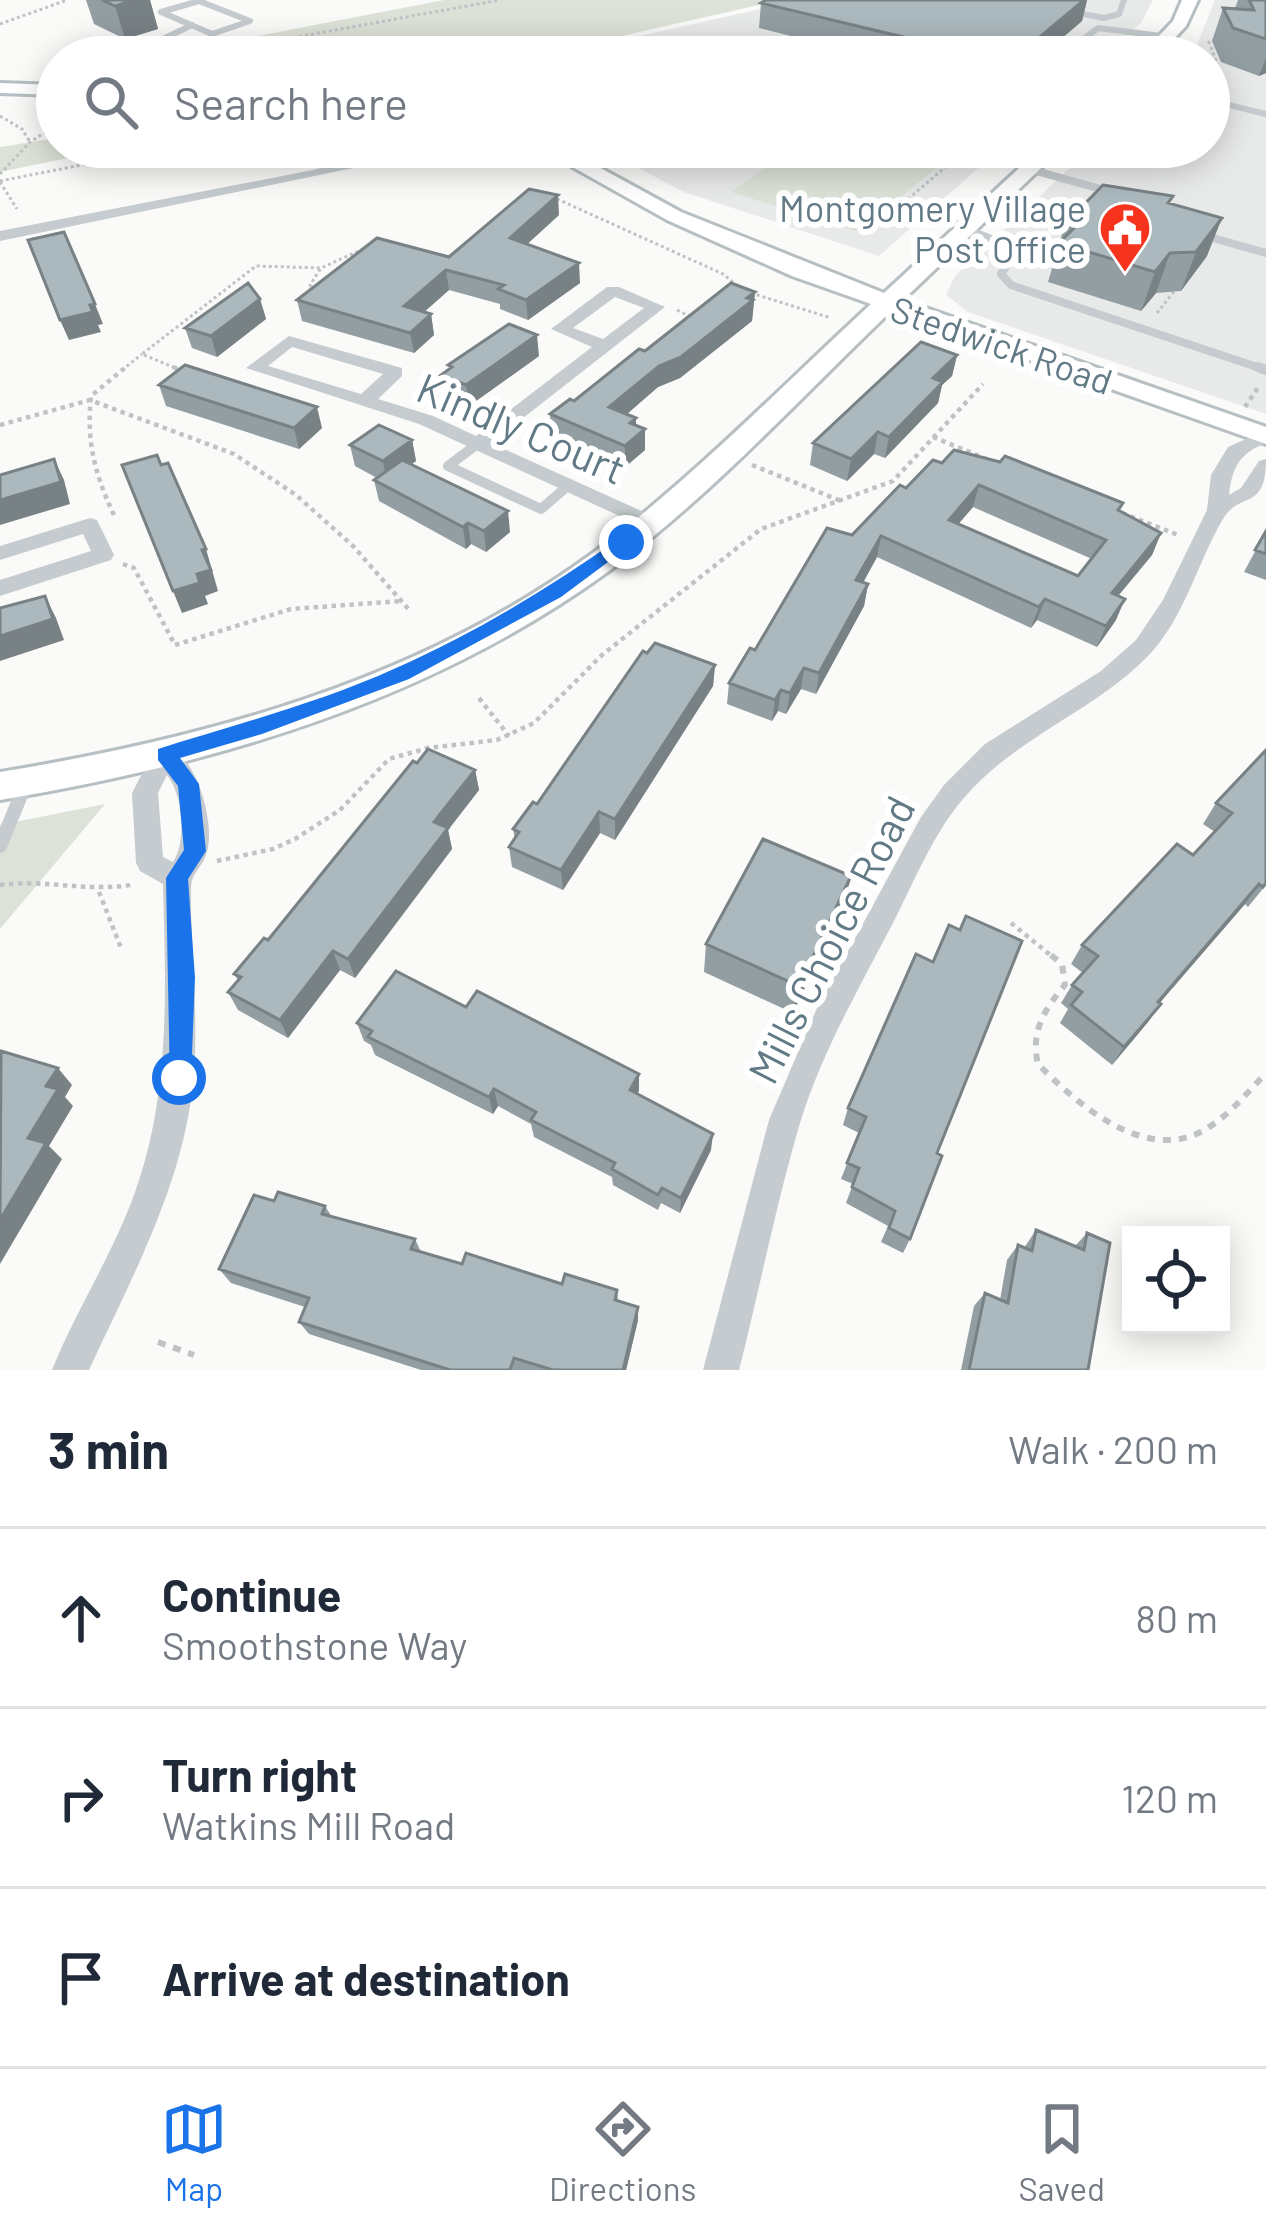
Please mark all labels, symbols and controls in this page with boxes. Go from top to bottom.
search box [36,36,1230,168]
icon: search [78,69,144,135]
text: Search here [174,75,408,129]
place label: Montgomery Village Post Office [779,186,1086,270]
public building icon: Montgomery Village Post Office [1097,200,1153,274]
street label: Stedwick Road [886,286,1118,402]
street label: Kindly Court [410,361,634,494]
route end [599,515,653,569]
street label: Mills Choice Road [736,787,924,1091]
route start [152,1051,206,1105]
map controls [1122,1226,1230,1334]
button: locate [1122,1226,1230,1334]
text: 3 min [48,1418,169,1479]
text: Walk · 200 m [1008,1425,1218,1472]
text: Continue [162,1567,341,1621]
icon: ahead [48,1585,114,1651]
text: 80 m [1136,1594,1218,1641]
text: Smoothstone Way [162,1621,467,1668]
text: Turn right [162,1747,357,1801]
icon: right [48,1765,114,1831]
text: 120 m [1121,1774,1218,1821]
text: Watkins Mill Road [162,1801,455,1848]
icon: arrive [48,1945,114,2011]
text: Arrive at destination [162,1951,570,2005]
tab: Map [161,2096,227,2208]
tab: Directions [549,2096,696,2208]
tab: Saved [1018,2096,1105,2208]

